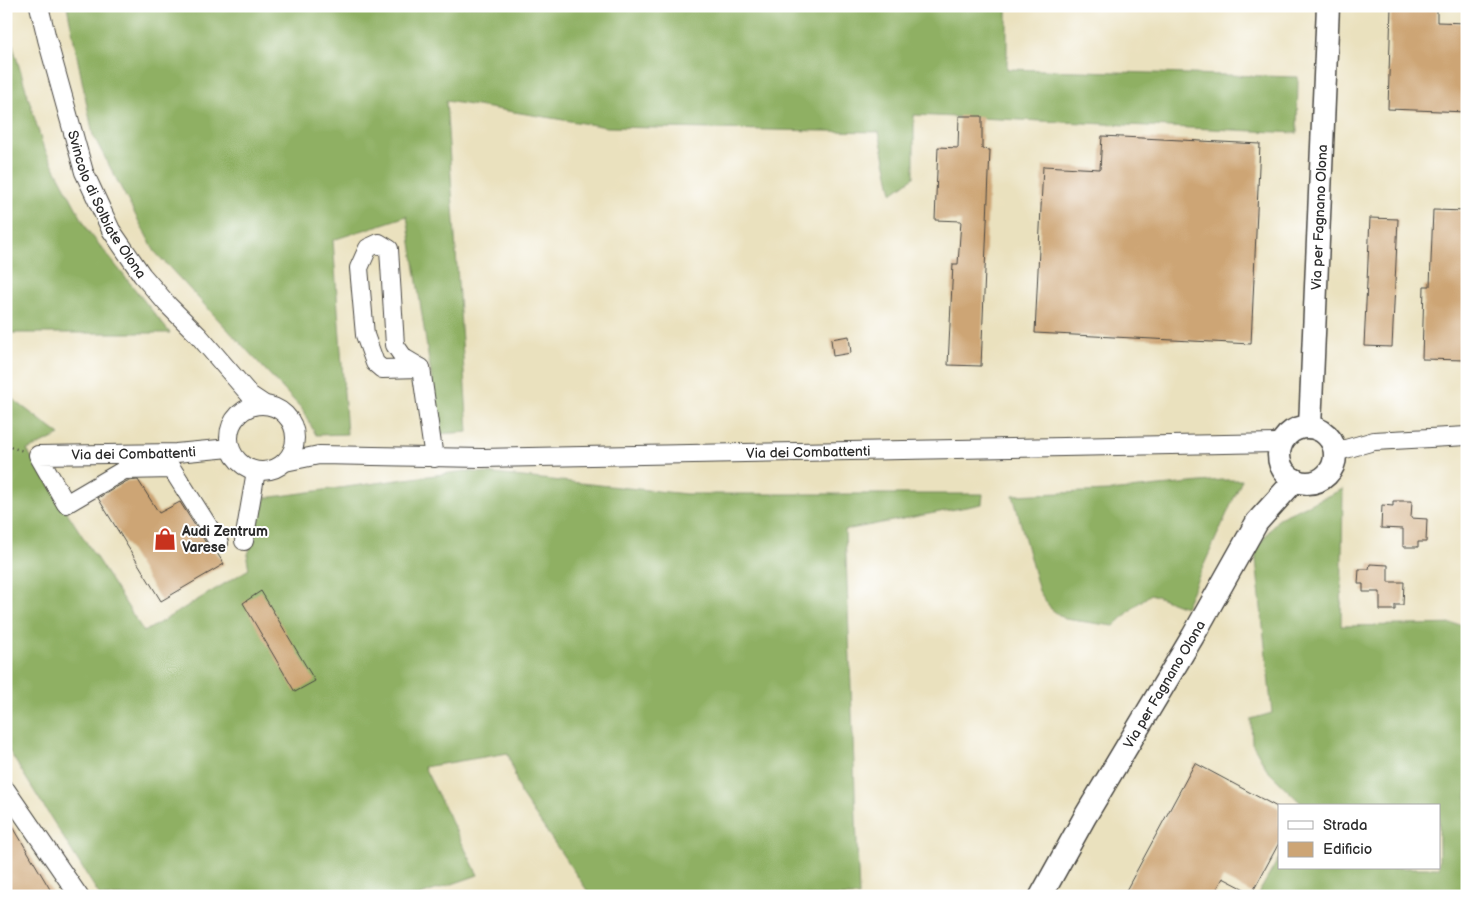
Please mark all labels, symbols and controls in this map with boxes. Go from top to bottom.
street label: Svincolo di Solbiate Olona [64,129,150,282]
street label: Via per Fagnano Olona [1308,144,1331,290]
street label: Via dei Combattenti [71,443,197,464]
street label: Via dei Combattenti [746,443,871,462]
place label: Audi Zentrum Varese [181,523,268,556]
shop icon: Audi Zentrum Varese [152,526,178,552]
street label: Via per Fagnano Olona [1120,617,1209,751]
legend [1278,804,1440,870]
text: Strada [1323,816,1367,835]
text: Edificio [1323,840,1372,859]

